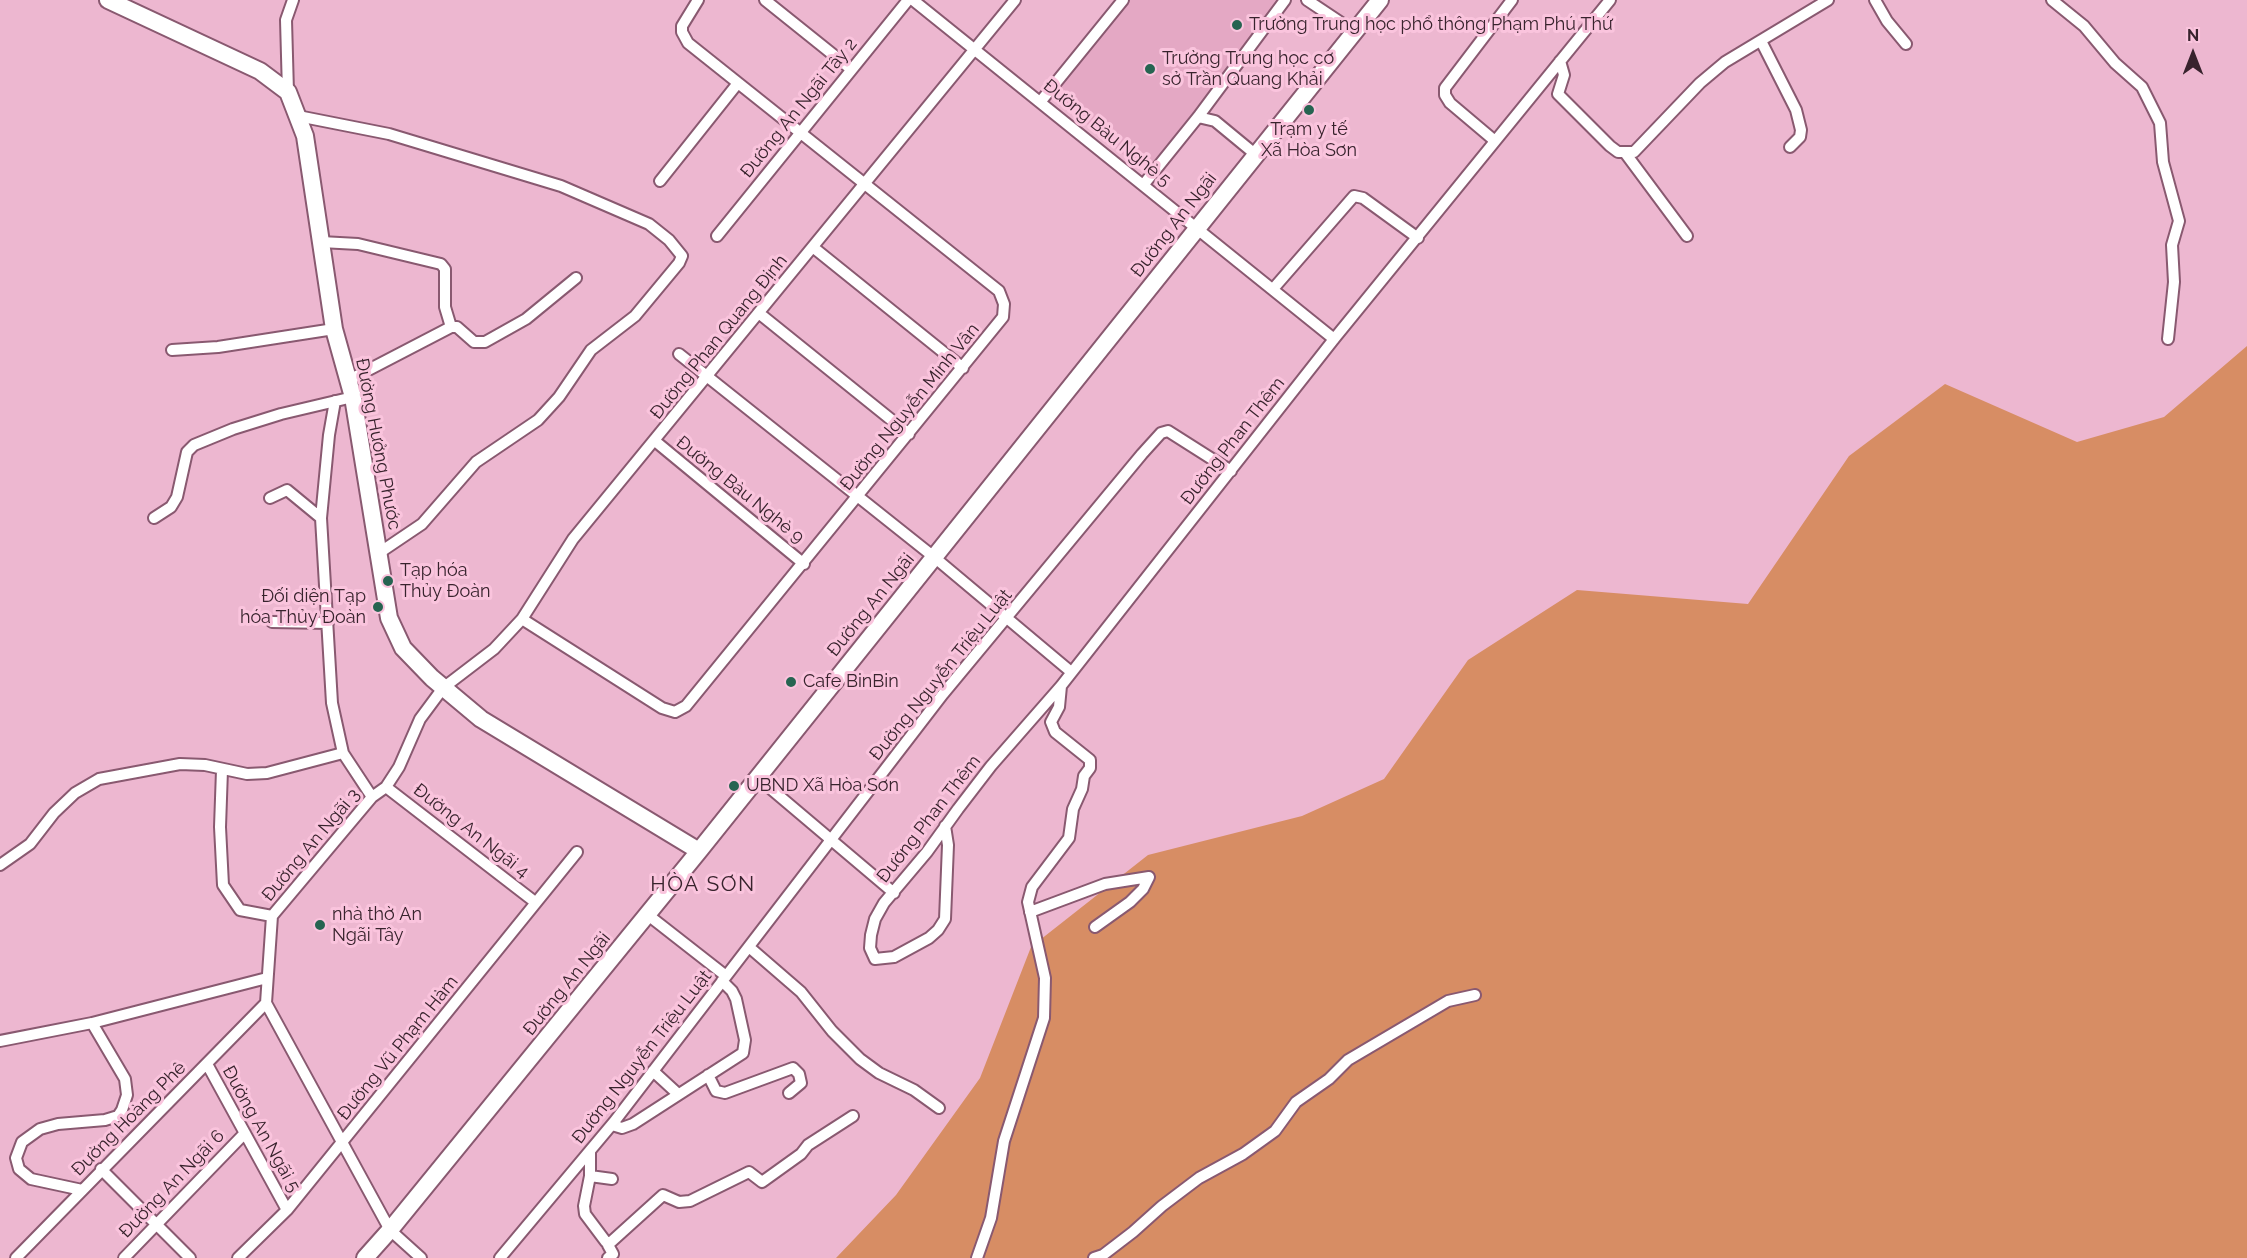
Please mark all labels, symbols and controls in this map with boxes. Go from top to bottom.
place label: Trường Trung học phổ thông Phạm Phú Thứ [1249,14,1613,36]
marker: Trường Trung học phổ thông Phạm Phú Thứ [1230,18,1244,32]
north arrow [2163,24,2223,84]
text: N [2187,26,2199,45]
street label: Đường An Ngãi Tây 2 [736,34,862,182]
place label: Trường Trung học cơ sở Trần Quang Khải [1162,48,1334,90]
marker: Trường Trung học cơ sở Trần Quang Khải [1143,62,1157,76]
street label: Đường Bàu Nghè 5 [1039,75,1175,191]
marker: Trạm y tế Xã Hòa Sơn [1302,103,1316,117]
place label: Trạm y tế Xã Hòa Sơn [1261,119,1357,162]
street label: Đường An Ngãi [1127,169,1221,281]
street label: Đường Phan Quang Định [646,250,792,424]
street label: Đường Nguyễn Minh Vân [836,319,984,495]
street label: Đường Hưởng Phước [351,356,405,532]
street label: Đường Phan Thêm [1177,373,1289,509]
street label: Đường Bàu Nghè 9 [672,432,808,548]
street label: Đường An Ngãi [823,549,919,661]
place label: Tạp hóa Thủy Đoàn [400,560,491,602]
marker: Tạp hóa Thủy Đoàn [381,574,395,588]
street label: Đường Nguyễn Triệu Luật [865,585,1017,765]
place label: Đối diện Tạp hóa Thủy Đoàn [240,586,366,628]
marker: Đối diện Tạp hóa Thủy Đoàn [371,600,385,614]
place label: Cafe BinBin [803,671,899,693]
marker: Cafe BinBin [784,675,798,689]
street label: Đường Phan Thêm [873,751,985,887]
place label: UBND Xã Hòa Sơn [746,775,899,797]
street label: Đường An Ngãi 4 [409,779,533,883]
marker: UBND Xã Hòa Sơn [727,779,741,793]
street label: Đường An Ngãi 3 [258,784,364,906]
district label: HÒA SƠN [650,872,756,898]
place label: nhà thờ An Ngãi Tây [332,904,422,946]
marker: nhà thờ An Ngãi Tây [313,918,327,932]
street label: Đường An Ngãi [519,928,615,1040]
street label: Đường Nguyễn Triệu Luật [568,966,716,1148]
street label: Đường Vũ Phạm Hàm [333,971,463,1125]
street label: Đường Hoàng Phê [67,1057,191,1181]
street label: Đường An Ngãi 5 [217,1062,305,1196]
street label: Đường An Ngãi 6 [115,1125,229,1243]

